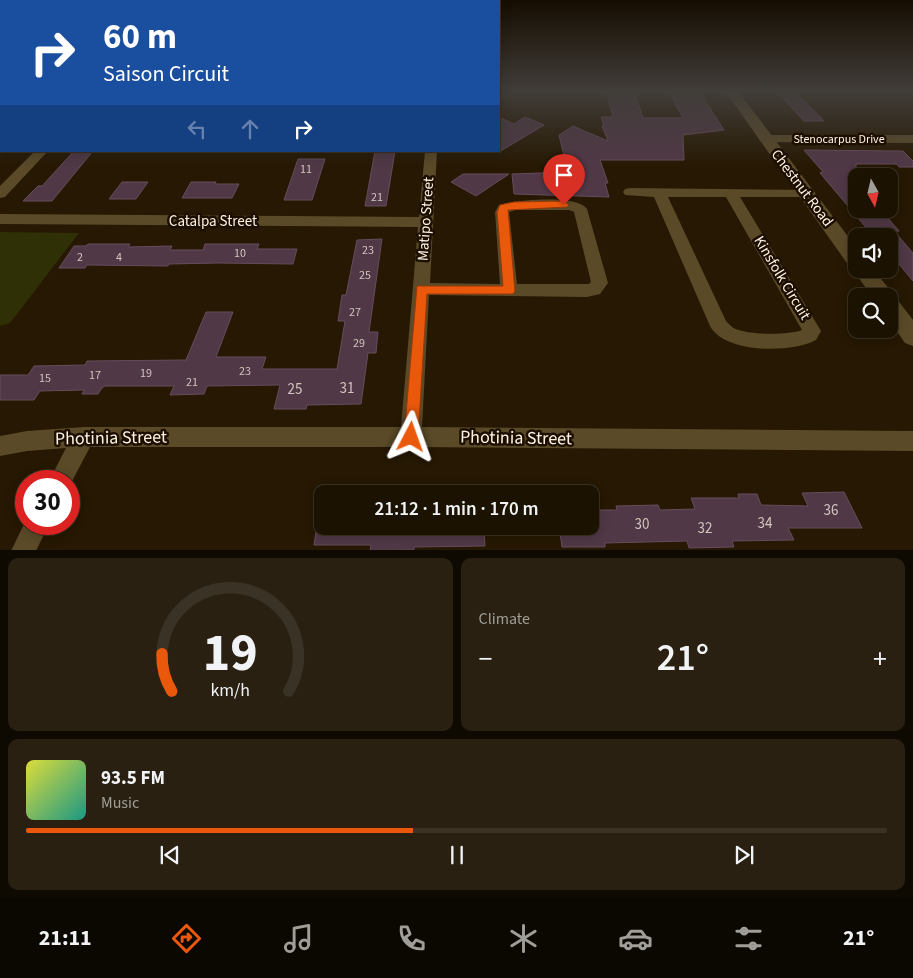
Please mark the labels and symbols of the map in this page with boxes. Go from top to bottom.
street label: Stenocarpus Drive [793,131,885,148]
street label: Chestnut Road [766,145,838,231]
pin [543,154,585,205]
house number: 11 [300,161,312,178]
north arrow [848,168,898,218]
street label: Matipo Street [413,176,439,262]
house number: 21 [371,189,383,206]
street label: Catalpa Street [169,211,257,232]
street label: Kinsfolk Circuit [749,232,815,324]
house number: 23 [362,242,374,259]
house number: 10 [234,245,246,262]
house number: 2 [77,249,83,266]
house number: 4 [116,249,122,266]
house number: 25 [359,267,371,284]
house number: 27 [349,304,361,321]
house number: 29 [353,335,365,352]
house number: 23 [239,363,251,380]
house number: 19 [140,365,152,382]
house number: 17 [89,367,101,384]
house number: 15 [39,370,51,387]
house number: 21 [186,374,198,391]
house number: 31 [340,378,354,399]
house number: 25 [288,379,302,400]
position arrow [384,410,436,462]
street label: Photinia Street [55,425,167,451]
street label: Photinia Street [460,425,572,451]
speed limit sign: 30 [15,470,80,535]
house number: 36 [824,500,838,521]
house number: 34 [758,513,773,534]
house number: 30 [635,514,649,535]
house number: 32 [698,518,712,539]

